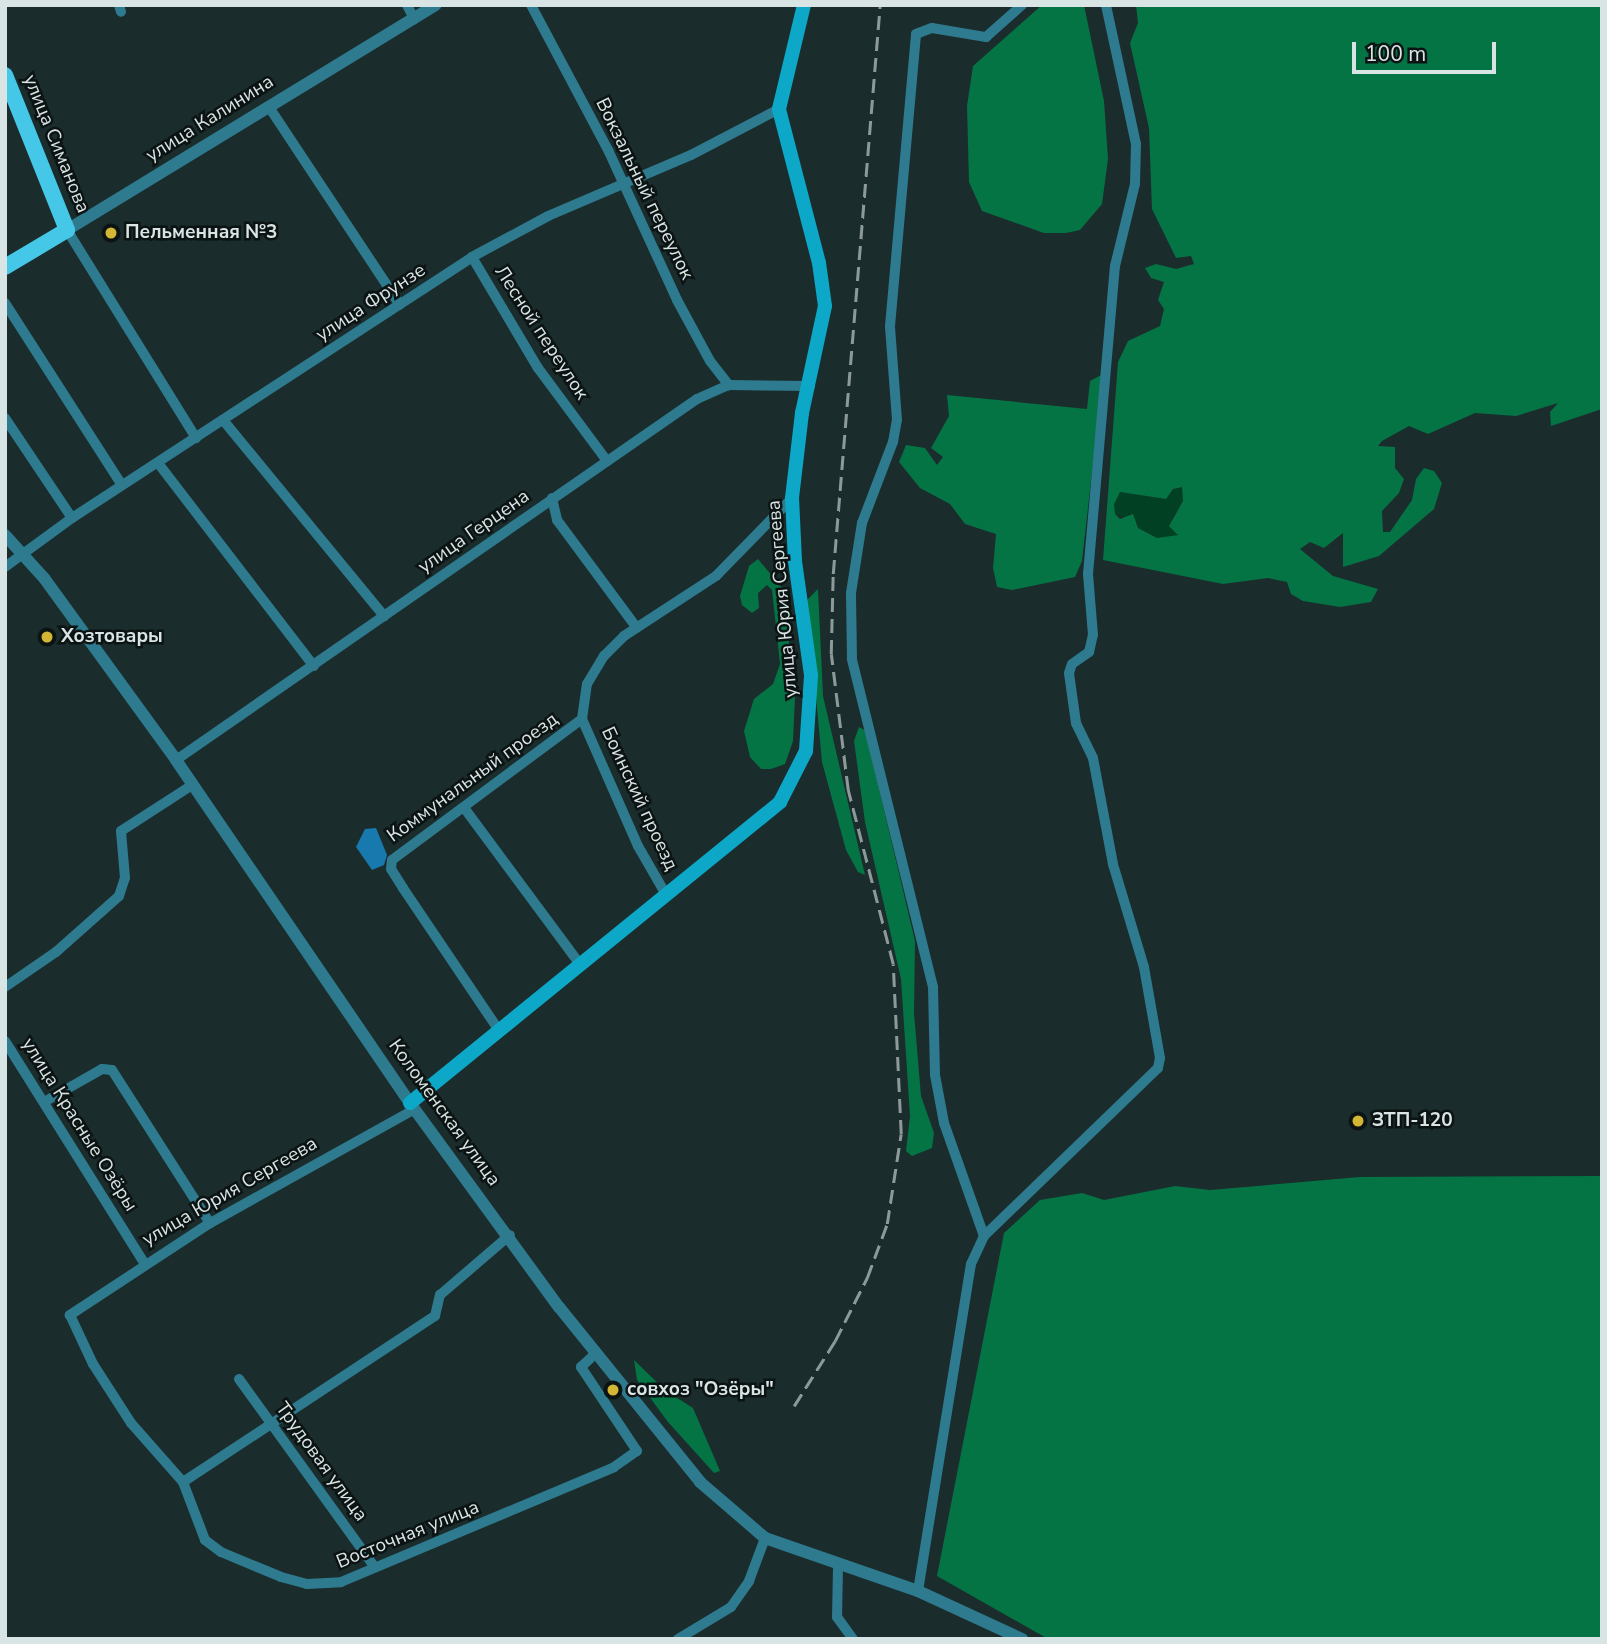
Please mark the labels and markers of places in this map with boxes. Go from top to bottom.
place label: Пельменная №3 [125,222,277,244]
marker: Пельменная №3 [103,225,119,241]
place label: Хозтовары [61,626,163,648]
marker: Хозтовары [39,629,55,645]
place label: ЗТП-120 [1372,1110,1453,1132]
marker: ЗТП-120 [1350,1113,1366,1129]
place label: совхоз "Озёры" [627,1379,774,1401]
marker: совхоз "Озёры" [605,1382,621,1398]

